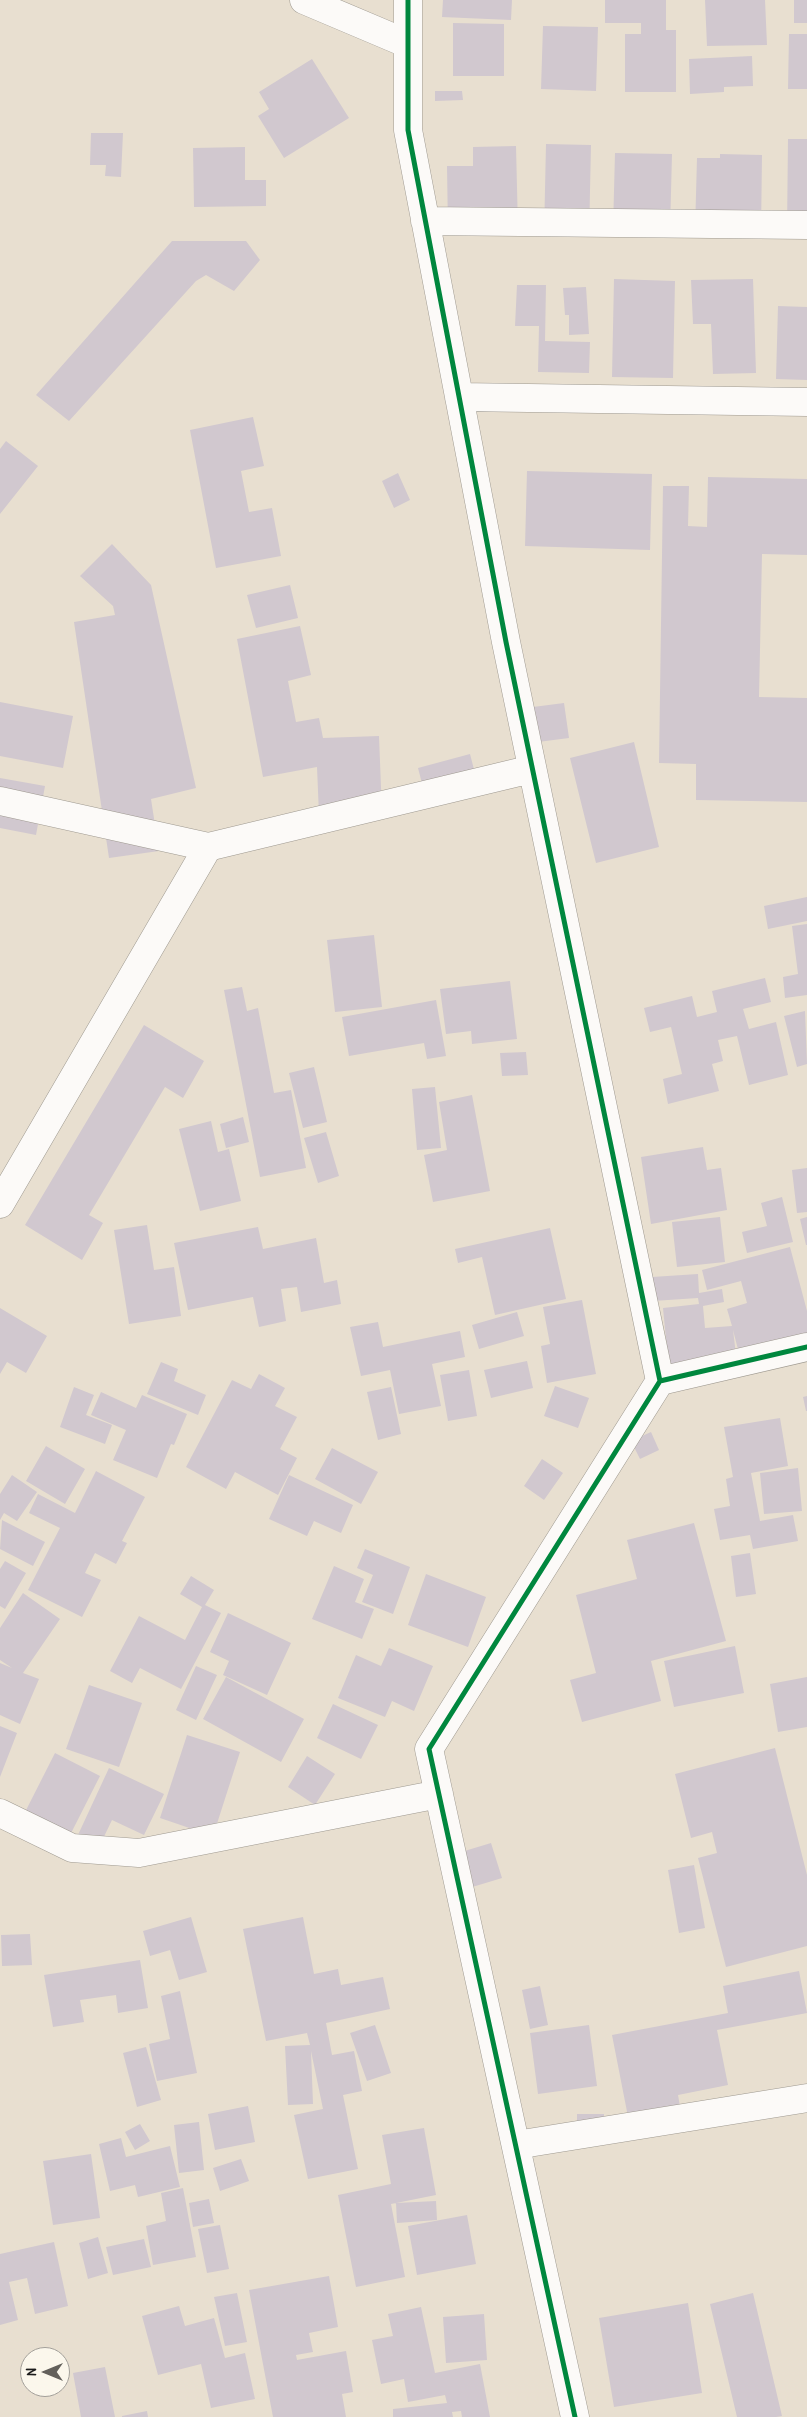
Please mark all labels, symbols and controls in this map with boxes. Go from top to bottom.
north arrow [20,2347,70,2397]
text: N [21,2368,40,2376]

